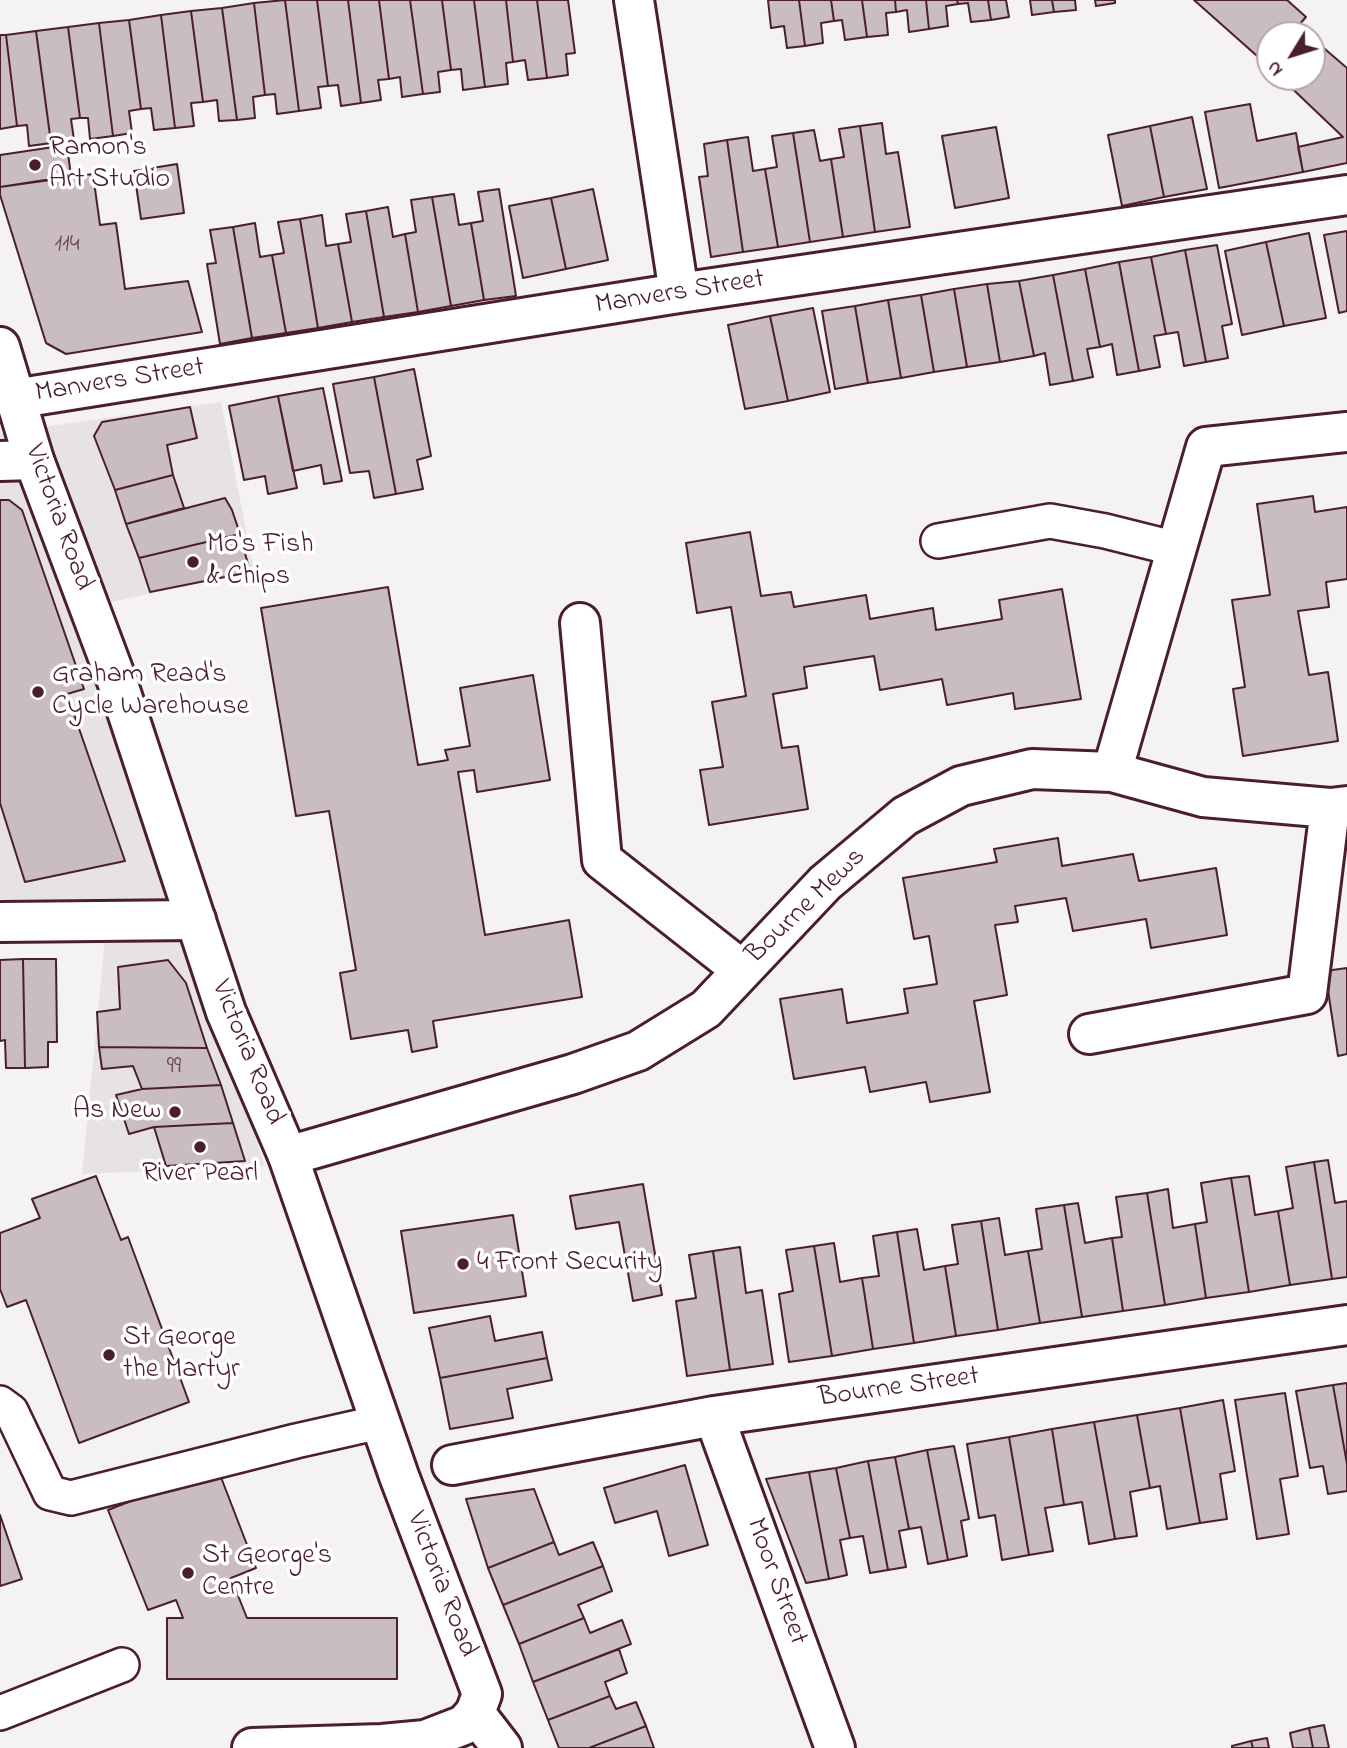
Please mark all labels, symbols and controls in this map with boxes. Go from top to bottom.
north arrow [1256,21,1326,91]
text: N [1261,55,1290,81]
place label: Ramon's Art Studio [49,132,170,198]
marker: Ramon's Art Studio [27,157,43,173]
house number: 114 [54,232,80,260]
street label: Manvers Street [593,264,767,324]
street label: Manvers Street [33,352,207,412]
street label: Victoria Road [15,440,99,596]
place label: Mo's Fish & Chips [207,529,313,595]
marker: Mo's Fish & Chips [185,554,201,570]
place label: Graham Read's Cycle Warehouse [52,659,249,725]
marker: Graham Read's Cycle Warehouse [30,684,46,700]
street label: Bourne Mews [740,842,874,972]
street label: Victoria Road [202,976,290,1130]
house number: 99 [167,1054,181,1082]
place label: As New [73,1095,161,1129]
marker: As New [167,1104,183,1120]
marker: River Pearl [192,1139,208,1155]
place label: River Pearl [142,1158,258,1192]
place label: 4 Front Security [477,1247,662,1281]
marker: 4 Front Security [455,1256,471,1272]
place label: St George the Martyr [123,1322,240,1388]
marker: St George the Martyr [101,1347,117,1363]
street label: Bourne Street [816,1361,982,1417]
street label: Victoria Road [397,1508,483,1662]
street label: Moor Street [737,1514,813,1650]
place label: St George's Centre [202,1540,332,1606]
marker: St George's Centre [180,1565,196,1581]

